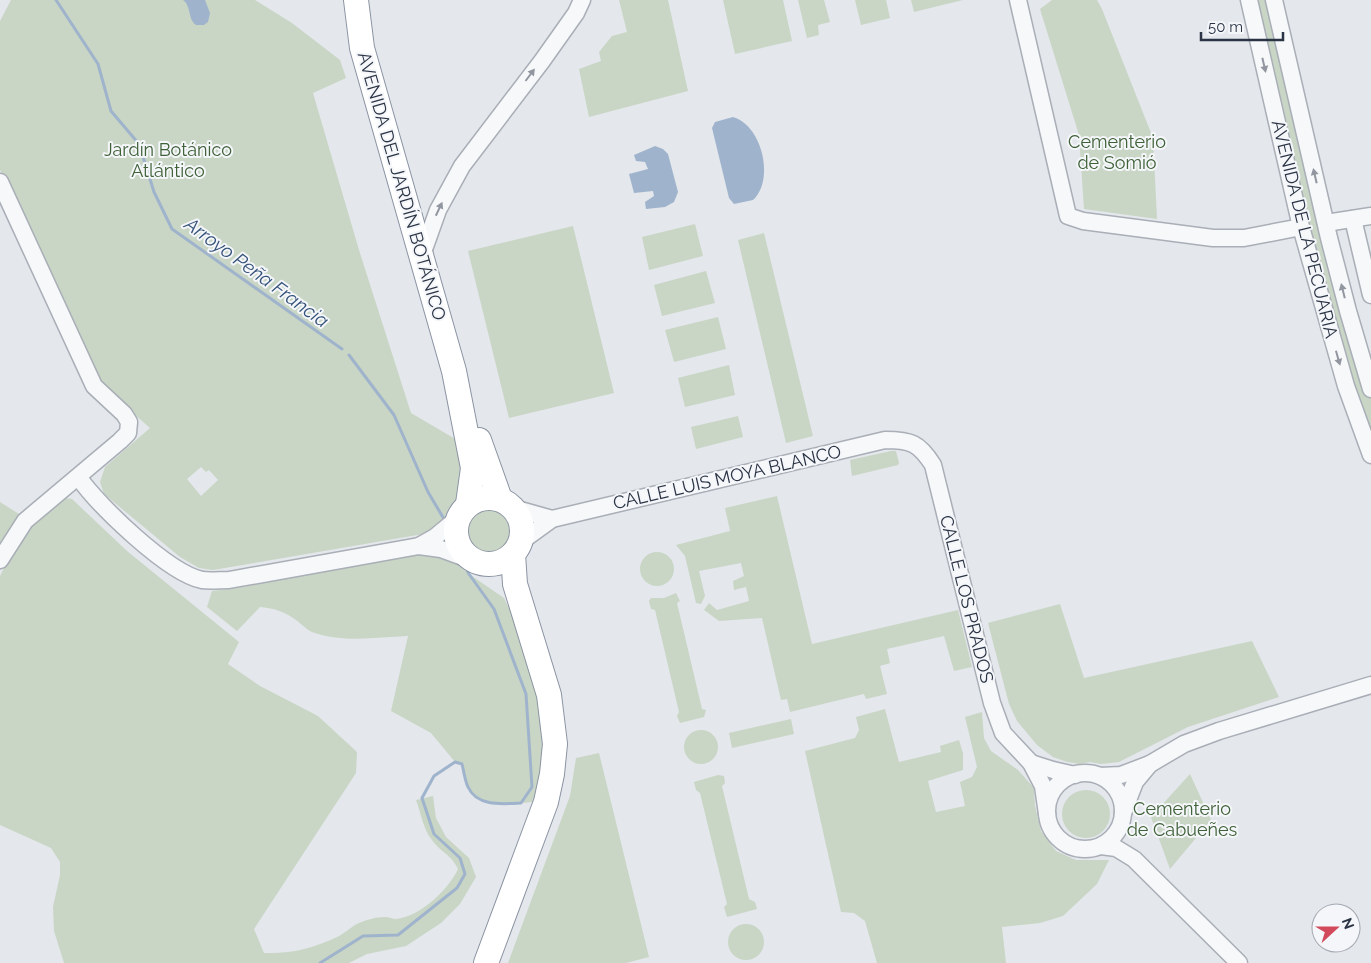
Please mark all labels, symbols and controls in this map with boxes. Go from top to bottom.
scale bar [1201,10,1284,42]
text: 50 m [1208,18,1243,36]
street label: AVENIDA DEL JARDÍN BOTÁNICO [354,49,451,323]
one-way arrow [1260,57,1268,72]
one-way arrow [525,69,536,82]
street label: AVENIDA DE LA PECUARIA [1268,118,1342,340]
park label: Cementerio de Somió [1068,131,1166,173]
park label: Jardín Botánico Atlántico [104,139,232,181]
one-way arrow [1311,168,1319,183]
one-way arrow [435,202,443,216]
water label: Arroyo Peña Francia [180,212,333,332]
one-way arrow [1339,284,1347,299]
one-way arrow [1334,350,1342,365]
street label: CALLE LUIS MOYA BLANCO [611,440,843,514]
street label: CALLE LOS PRADOS [936,513,998,685]
park label: Cementerio de Cabueñes [1127,798,1238,840]
north arrow [1311,903,1361,953]
text: N [1339,915,1358,931]

